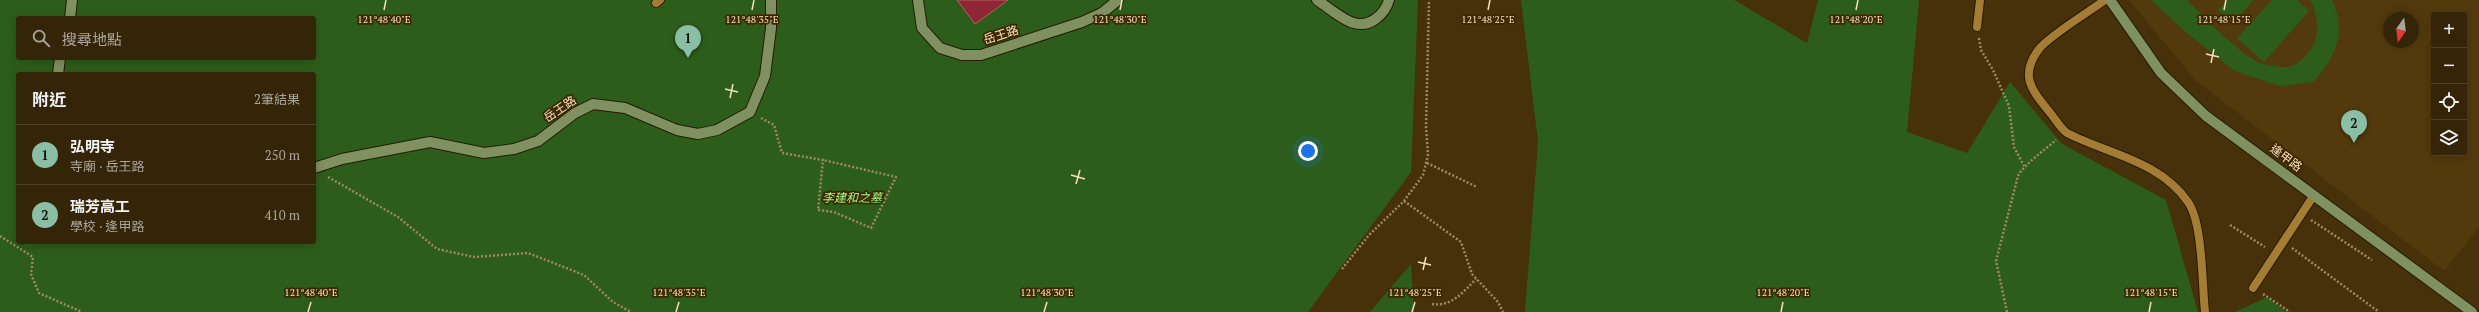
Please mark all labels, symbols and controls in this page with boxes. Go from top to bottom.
north arrow [2383,12,2419,48]
map controls [2431,12,2467,156]
button: + [2431,12,2467,48]
text: 121°48'40"E [357,13,411,26]
text: 121°48'35"E [725,13,779,26]
text: 121°48'30"E [1093,13,1147,26]
text: 121°48'25"E [1461,13,1515,26]
text: 121°48'20"E [1829,13,1883,26]
text: 121°48'15"E [2197,13,2251,26]
search box [16,16,316,60]
street label: 岳王路 [981,22,1020,47]
pin: 1 [675,25,701,58]
icon: search [30,27,52,49]
text: 搜尋地點 [62,29,122,49]
button: − [2431,48,2467,84]
button: locate [2431,84,2467,120]
text: 附近 [32,88,66,111]
text: 2筆結果 [254,90,300,108]
street label: 岳王路 [541,92,579,125]
pin: 2 [2341,110,2367,143]
button: layers [2431,120,2467,156]
text: 弘明寺 [70,136,115,156]
your location [1298,141,1318,161]
street label: 逢甲路 [2267,141,2305,174]
text: 1 [41,146,49,164]
text: 250 m [265,146,300,164]
text: 寺廟 · 岳王路 [70,157,144,175]
park label: 李建和之墓 [822,190,884,205]
text: 瑞芳高工 [70,196,130,216]
text: 2 [41,206,49,224]
text: 410 m [265,206,300,224]
text: 學校 · 逢甲路 [70,217,144,235]
text: 121°48'40"E [284,286,338,299]
text: 121°48'35"E [652,286,706,299]
text: 121°48'30"E [1020,286,1074,299]
text: 121°48'25"E [1388,286,1442,299]
text: 121°48'20"E [1756,286,1810,299]
text: 121°48'15"E [2124,286,2178,299]

